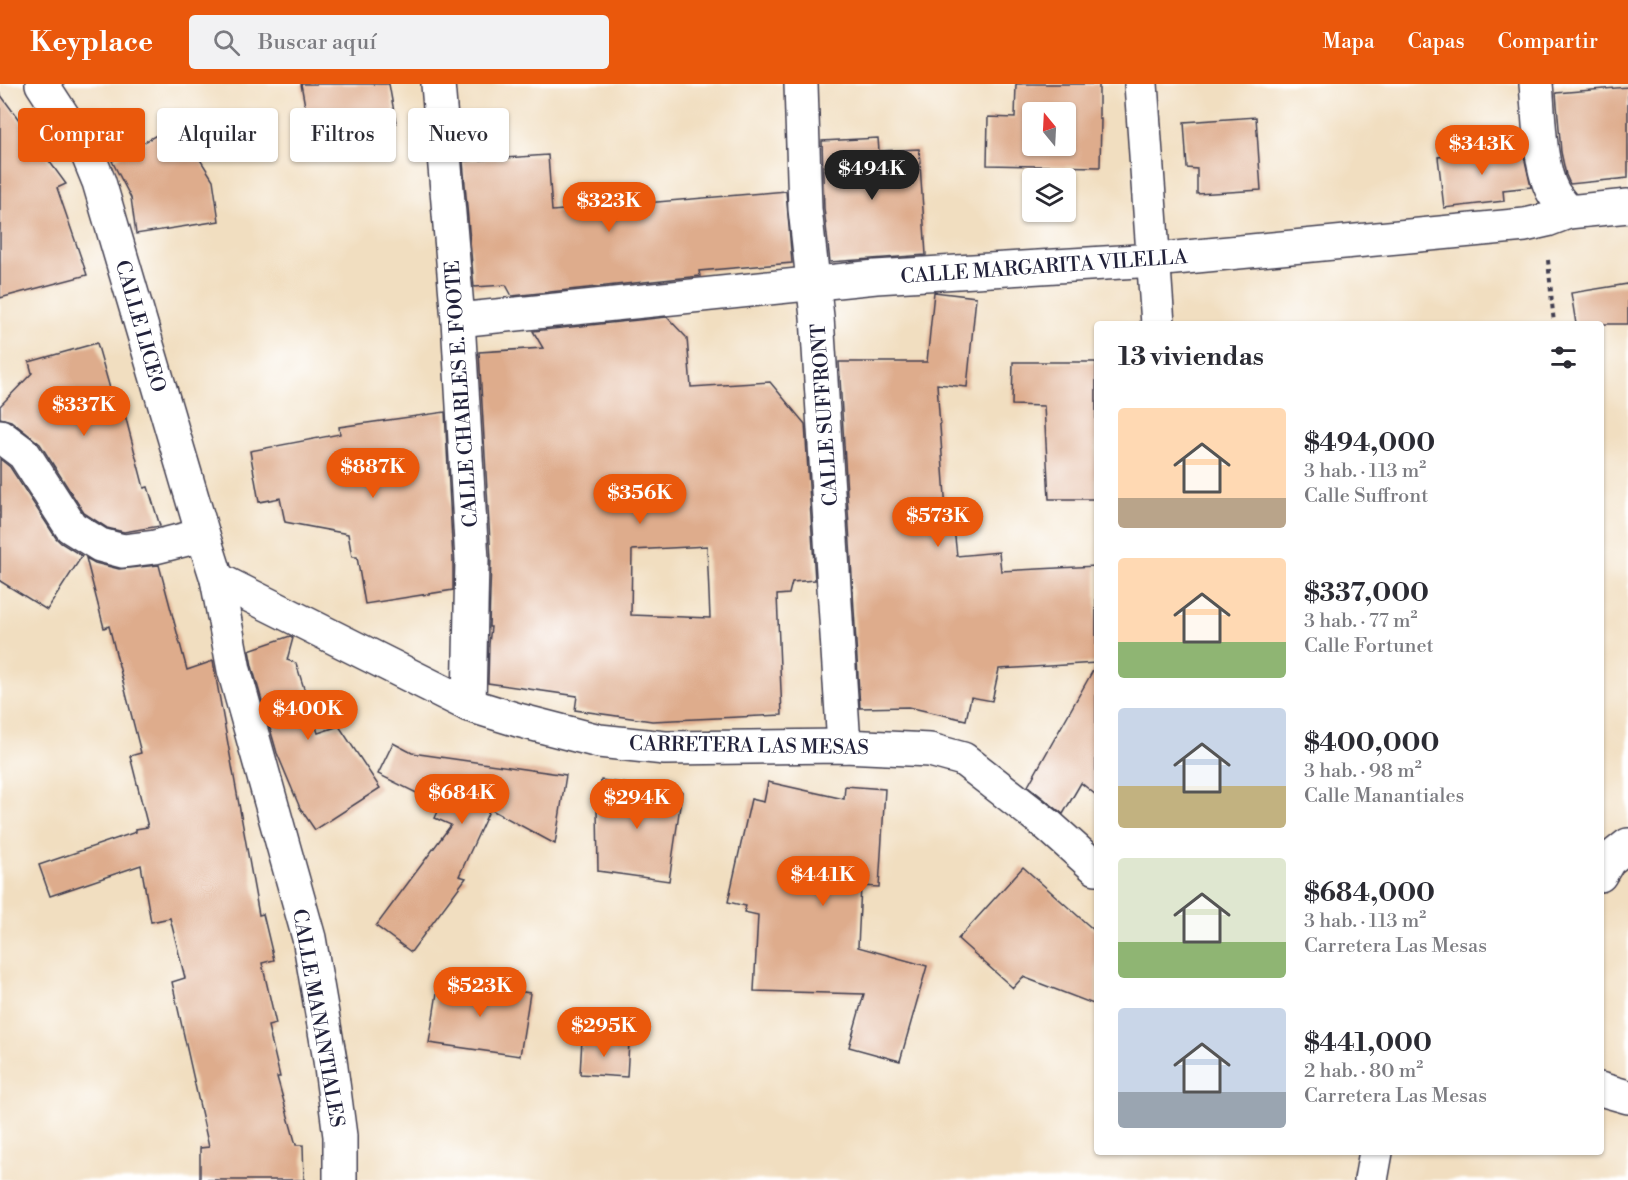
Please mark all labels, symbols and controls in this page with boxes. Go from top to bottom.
search box [189,15,609,69]
text: Keyplace [30,25,153,60]
icon: search [210,26,243,59]
text: Buscar aquí [258,29,377,56]
text: Mapa [1323,29,1375,55]
text: Capas [1408,29,1465,55]
text: Compartir [1498,29,1598,55]
north arrow [1022,102,1076,156]
map controls [1022,102,1076,222]
chip: Comprar [18,108,145,162]
chip: Alquilar [157,108,278,162]
chip: Filtros [290,108,396,162]
chip: Nuevo [408,108,509,162]
pin: $343K [1440,125,1524,176]
text: $343K [1449,132,1515,157]
pin: $494K [830,150,914,201]
text: $494K [838,157,906,182]
button: layers [1022,168,1076,222]
pin: $323K [567,182,651,233]
text: $323K [577,189,641,214]
street label: CALLE MARGARITA VILELLA [900,245,1190,290]
street label: CALLE LICEO [109,257,170,395]
street label: CALLE CHARLES E. FOOTE [441,260,484,528]
street label: CALLE SUFFRONT [807,323,844,507]
text: 13 viviendas [1118,341,1264,373]
icon: filters [1547,341,1580,374]
pin: $337K [42,386,126,437]
text: $337K [52,393,116,418]
text: $494,000 [1304,427,1435,459]
icon: home [1166,432,1238,504]
pin: $887K [331,448,415,499]
text: $887K [341,455,405,480]
text: 3 hab. · 113 m² [1304,459,1426,484]
pin: $356K [598,474,682,525]
text: $356K [607,481,673,506]
text: Calle Suffront [1304,484,1428,509]
pin: $573K [896,497,980,548]
text: $573K [906,504,970,529]
text: $337,000 [1304,577,1429,609]
icon: home [1166,582,1238,654]
text: 3 hab. · 77 m² [1304,609,1417,634]
text: Calle Fortunet [1304,634,1434,659]
pin: $400K [266,690,350,741]
text: $400K [273,697,343,722]
text: $400,000 [1304,727,1439,759]
street label: CARRETERA LAS MESAS [629,732,869,761]
icon: home [1166,732,1238,804]
text: 3 hab. · 98 m² [1304,759,1422,784]
pin: $684K [420,774,504,825]
pin: $294K [595,779,679,830]
text: $684K [428,781,496,806]
text: Calle Manantiales [1304,784,1464,809]
text: $294K [604,786,670,811]
pin: $441K [781,856,865,907]
text: $441K [791,863,855,888]
text: $684,000 [1304,877,1435,909]
icon: home [1166,882,1238,954]
street label: CALLE MANANTIALES [286,907,349,1129]
text: 3 hab. · 113 m² [1304,909,1426,934]
text: Carretera Las Mesas [1304,934,1487,959]
pin: $523K [438,967,522,1018]
text: $523K [447,974,513,999]
pin: $295K [562,1007,646,1058]
text: $295K [571,1014,637,1039]
text: $441,000 [1304,1027,1432,1059]
icon: home [1166,1032,1238,1104]
text: 2 hab. · 80 m² [1304,1059,1423,1084]
text: Carretera Las Mesas [1304,1084,1487,1109]

